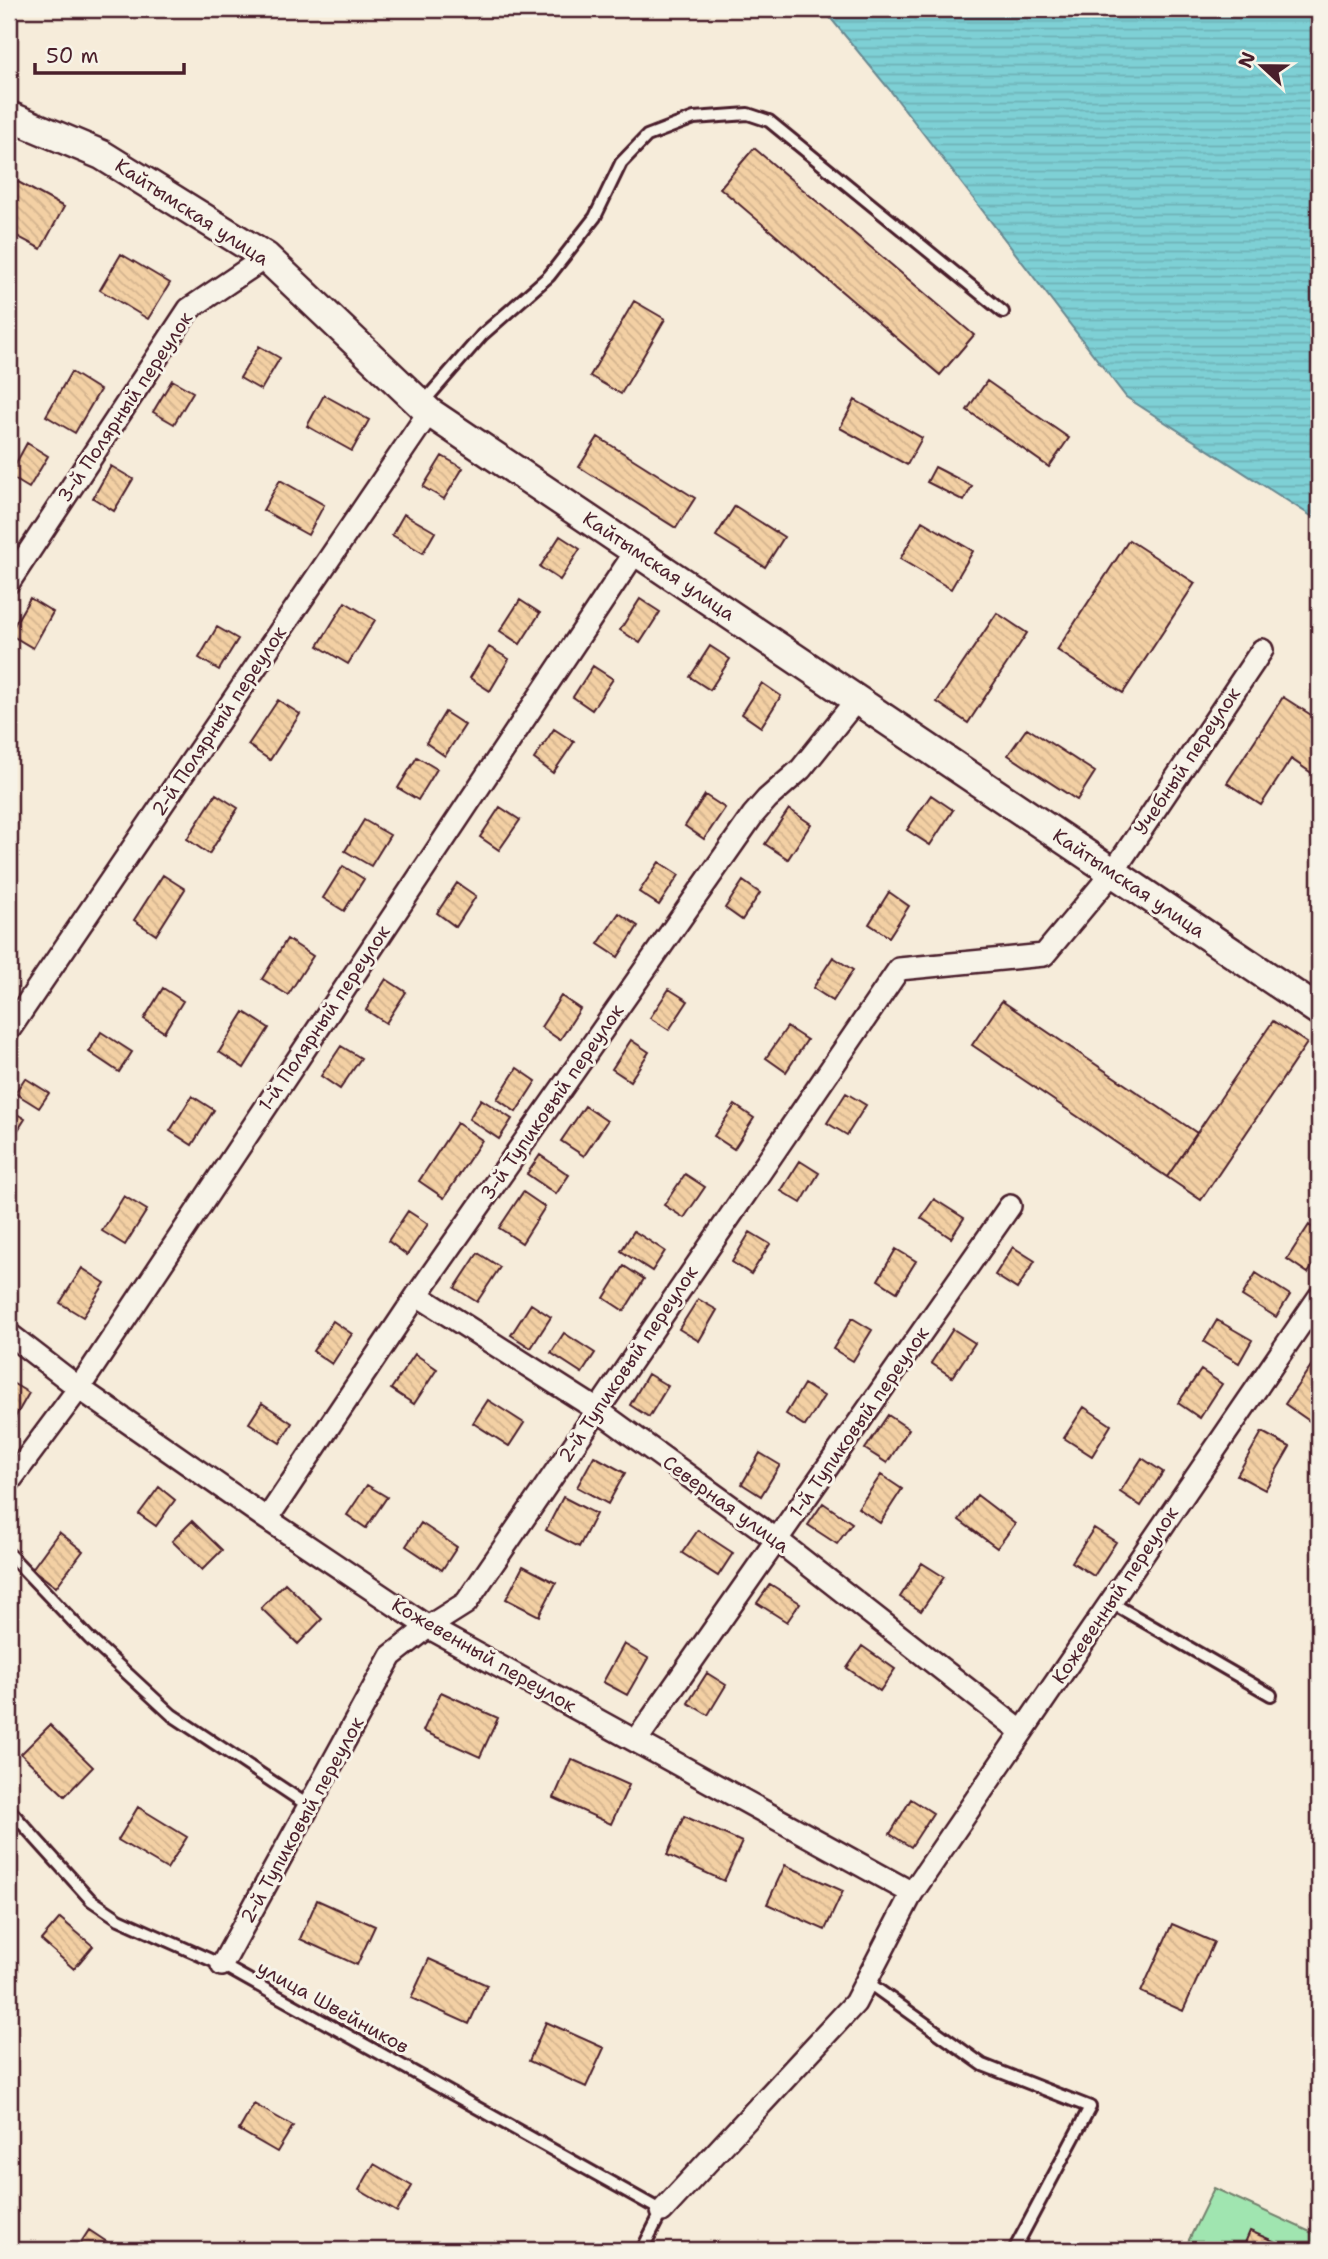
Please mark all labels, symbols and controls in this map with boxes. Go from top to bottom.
scale bar [35,32,184,76]
north arrow [1226,32,1296,102]
text: 50 m [46,42,99,70]
text: N [1232,48,1261,71]
street label: Кайтымская улица [110,153,274,271]
street label: 3-й Полярный переулок [52,307,198,507]
street label: Кайтымская улица [578,506,740,626]
street label: 2-й Полярный переулок [146,621,292,821]
street label: Учебный переулок [1128,682,1246,840]
street label: Кайтымская улица [1048,823,1210,943]
street label: 1-й Полярный переулок [252,920,396,1116]
street label: 3-й Тупиковый переулок [475,999,629,1205]
street label: 2-й Тупиковый переулок [553,1261,703,1467]
street label: 1-й Тупиковый переулок [783,1322,935,1522]
street label: Северная улица [658,1450,794,1558]
street label: Кожевенный переулок [1046,1501,1184,1689]
street label: Кожевенный переулок [387,1592,581,1718]
street label: 2-й Тупиковый переулок [235,1712,369,1928]
street label: улица Швейников [253,1955,413,2059]

